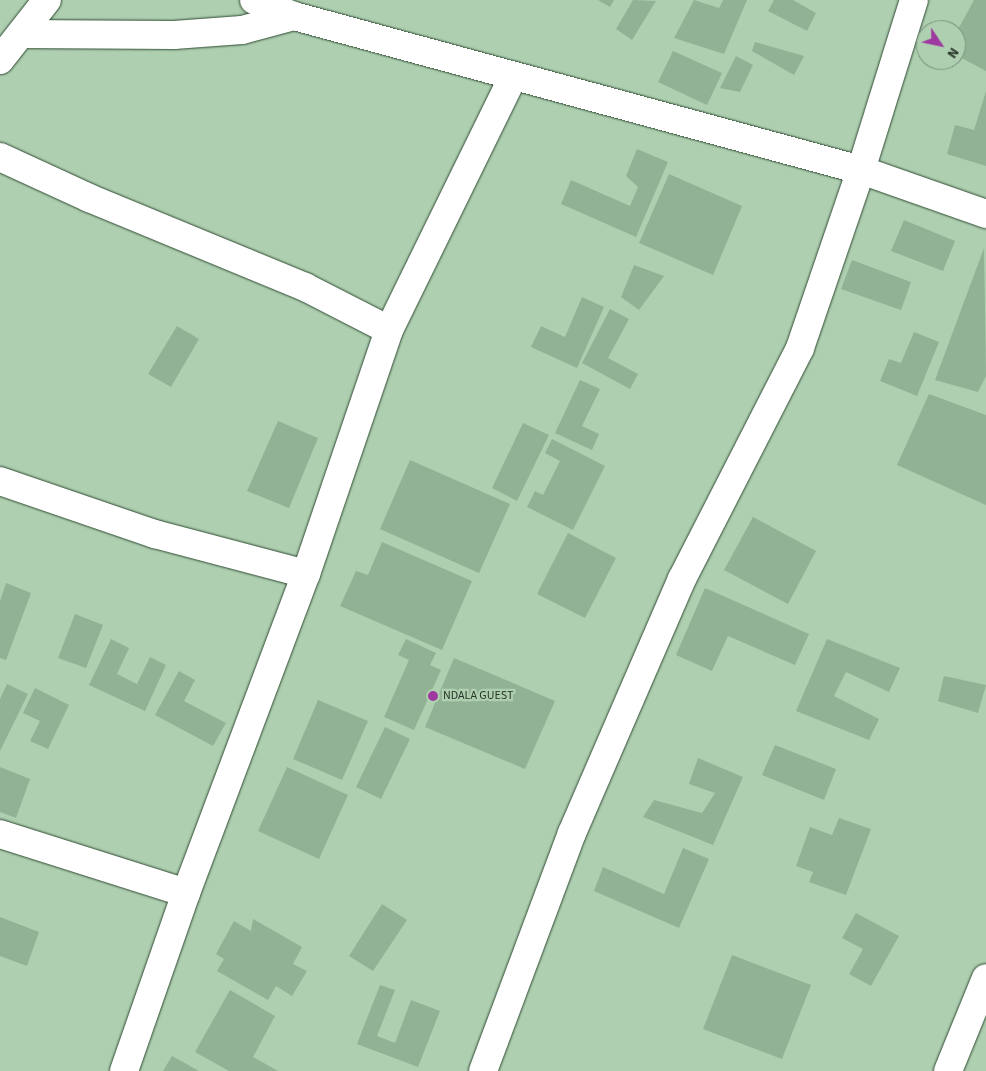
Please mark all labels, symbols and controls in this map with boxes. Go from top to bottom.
north arrow [916,20,966,70]
text: N [942,43,964,62]
place label: NDALA GUEST [443,689,513,703]
marker: NDALA GUEST [427,690,439,702]

